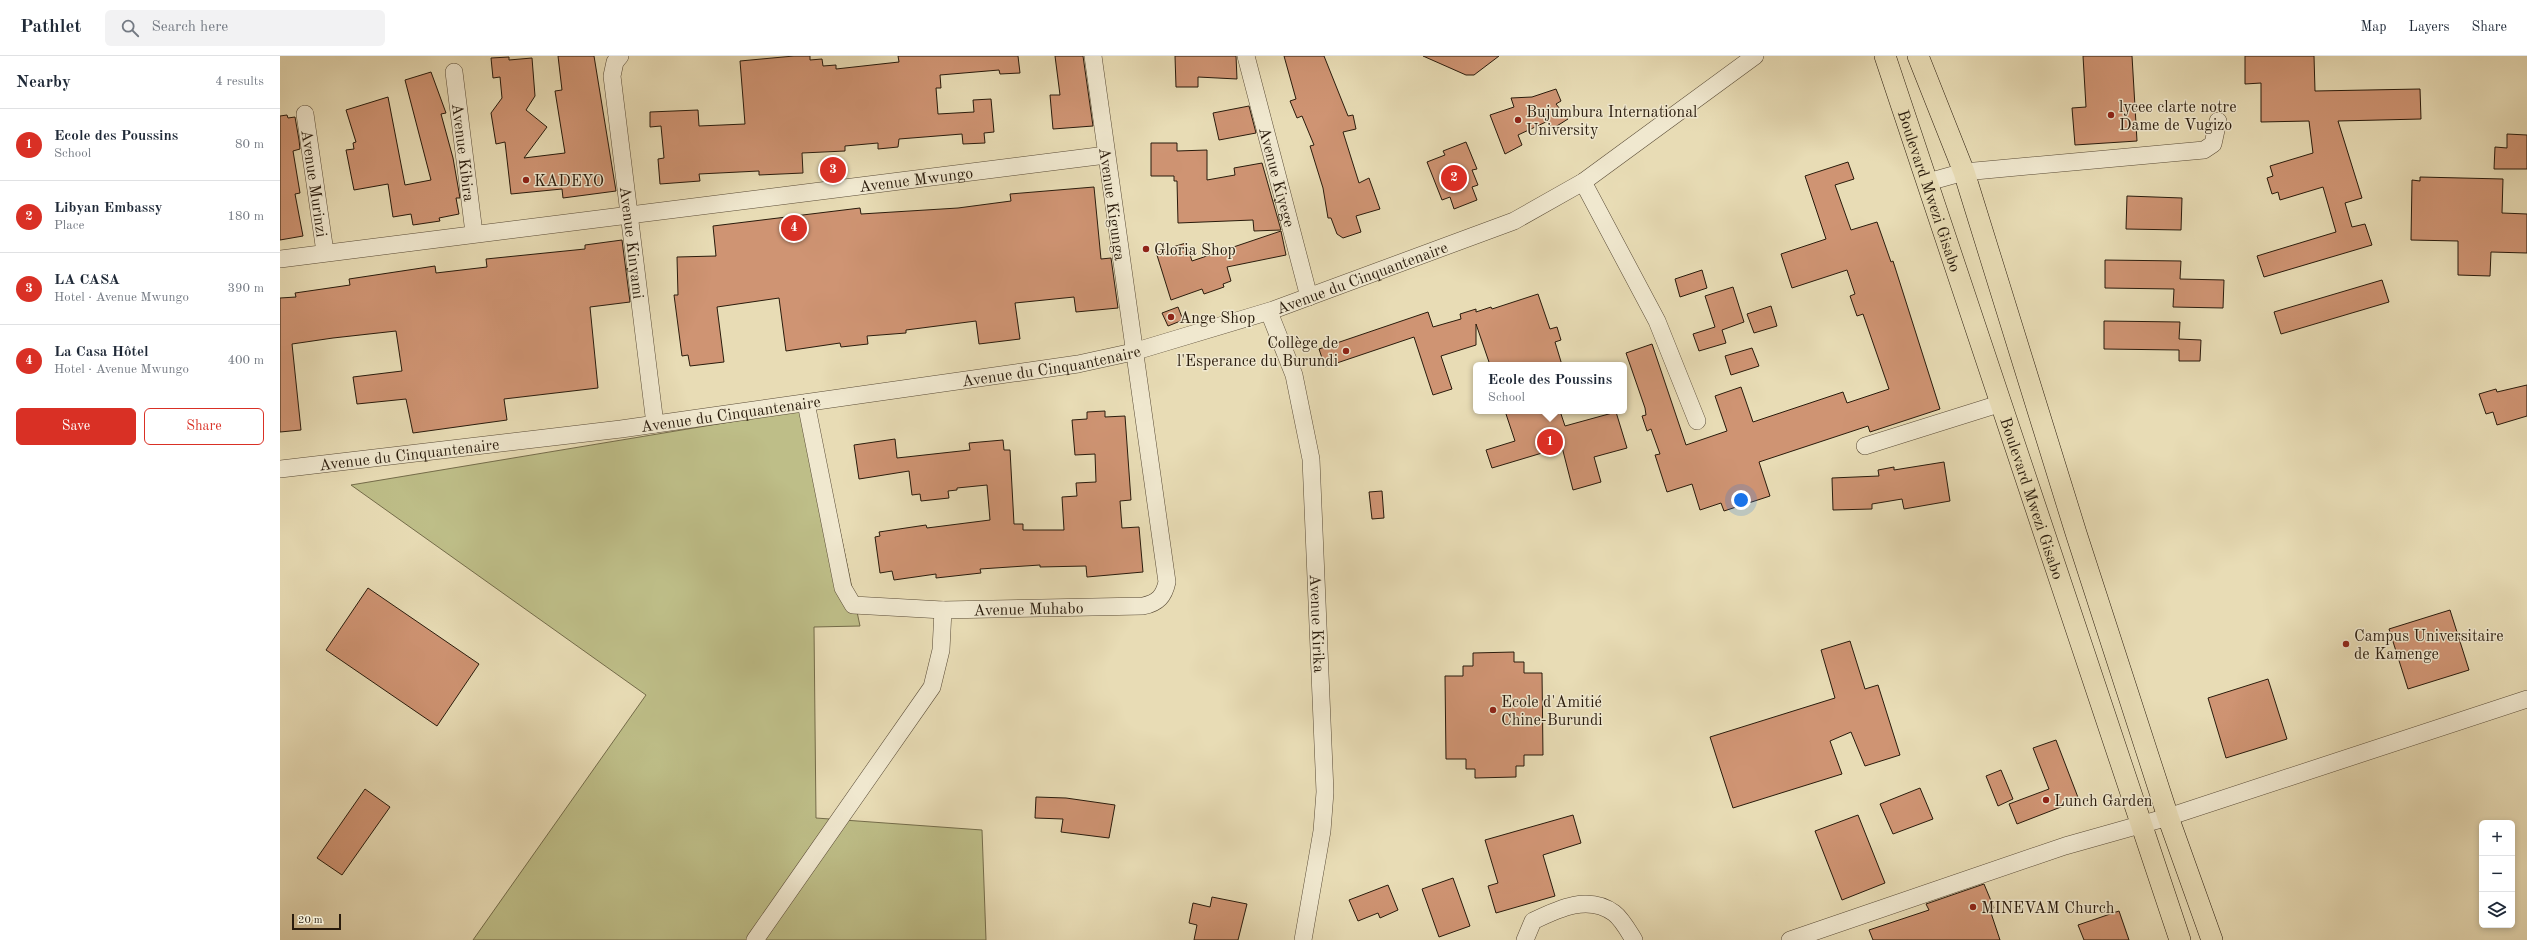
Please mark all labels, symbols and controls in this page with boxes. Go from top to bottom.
search box [105,10,385,46]
icon: search [119,17,141,39]
text: Pathlet [20,18,81,37]
text: Search here [151,20,228,35]
text: Map [2361,20,2387,34]
text: Layers [2409,20,2450,34]
text: Share [2472,20,2507,34]
text: Nearby [16,74,71,91]
text: 4 results [215,75,264,88]
place label: lycee clarte notre Dame de Vugizo [2119,100,2237,134]
street label: Avenue Kibira [448,103,476,203]
place label: Bujumbura International University [1526,105,1697,139]
street label: Boulevard Mwezi Gisabo [1894,108,1963,274]
marker: lycee clarte notre Dame de Vugizo [2106,110,2116,120]
marker: Bujumbura International University [1513,115,1523,125]
street label: Avenue Kiyege [1255,126,1296,229]
text: Ecole des Poussins [54,129,178,144]
street label: Avenue Murinzi [297,129,329,238]
text: 1 [25,138,33,151]
text: 80 m [235,138,264,151]
text: School [54,147,91,160]
street label: Avenue Kigunga [1095,147,1127,262]
pin: 3 [820,155,846,185]
pin: 2 [1441,163,1467,193]
street label: Avenue Mwungo [858,166,974,196]
place label: KADEYO [534,174,604,190]
marker: KADEYO [521,175,531,185]
street label: Avenue Kinyami [616,186,645,300]
text: Libyan Embassy [54,201,163,216]
text: 2 [25,210,33,223]
text: 180 m [227,210,264,223]
pin: 4 [781,213,807,243]
text: Place [54,219,84,232]
street label: Avenue du Cinquantenaire [1275,240,1450,318]
place label: Gloria Shop [1154,243,1236,259]
marker: Gloria Shop [1141,244,1151,254]
text: LA CASA [54,273,120,288]
text: 3 [25,282,33,295]
text: 390 m [227,282,264,295]
text: Hotel · Avenue Mwungo [54,291,189,304]
place label: Ange Shop [1179,311,1255,327]
marker: Ange Shop [1166,312,1176,322]
place label: Collège de l'Esperance du Burundi [1177,336,1338,370]
street label: Avenue du Cinquantenaire [961,344,1143,390]
text: La Casa Hôtel [54,345,149,360]
marker: Collège de l'Esperance du Burundi [1341,346,1351,356]
text: 4 [25,354,33,367]
text: 400 m [227,354,264,367]
popup [1473,362,1627,414]
text: Hotel · Avenue Mwungo [54,363,189,376]
text: Ecole des Poussins [1488,373,1612,388]
text: School [1488,391,1525,404]
street label: Avenue du Cinquantenaire [640,395,822,436]
button: Save [16,408,136,445]
button: Share [144,408,264,445]
street label: Boulevard Mwezi Gisabo [1996,416,2065,582]
pin: 1 [1537,427,1563,457]
street label: Avenue du Cinquantenaire [318,437,500,474]
your location [1731,490,1751,510]
street label: Avenue Kirika [1306,574,1326,673]
street label: Avenue Muhabo [973,601,1084,619]
place label: Campus Universitaire de Kamenge [2354,629,2504,663]
marker: Campus Universitaire de Kamenge [2341,639,2351,649]
place label: Ecole d'Amitié Chine-Burundi [1501,695,1603,729]
marker: Ecole d'Amitié Chine-Burundi [1488,705,1498,715]
place label: Lunch Garden [2054,794,2153,810]
marker: Lunch Garden [2041,795,2051,805]
map controls [2479,820,2515,928]
button: + [2479,820,2515,856]
button: − [2479,856,2515,892]
button: layers [2479,892,2515,928]
place label: MINEVAM Church [1981,901,2115,917]
marker: MINEVAM Church [1968,902,1978,912]
scale bar [292,912,341,931]
text: 20 m [298,915,323,926]

